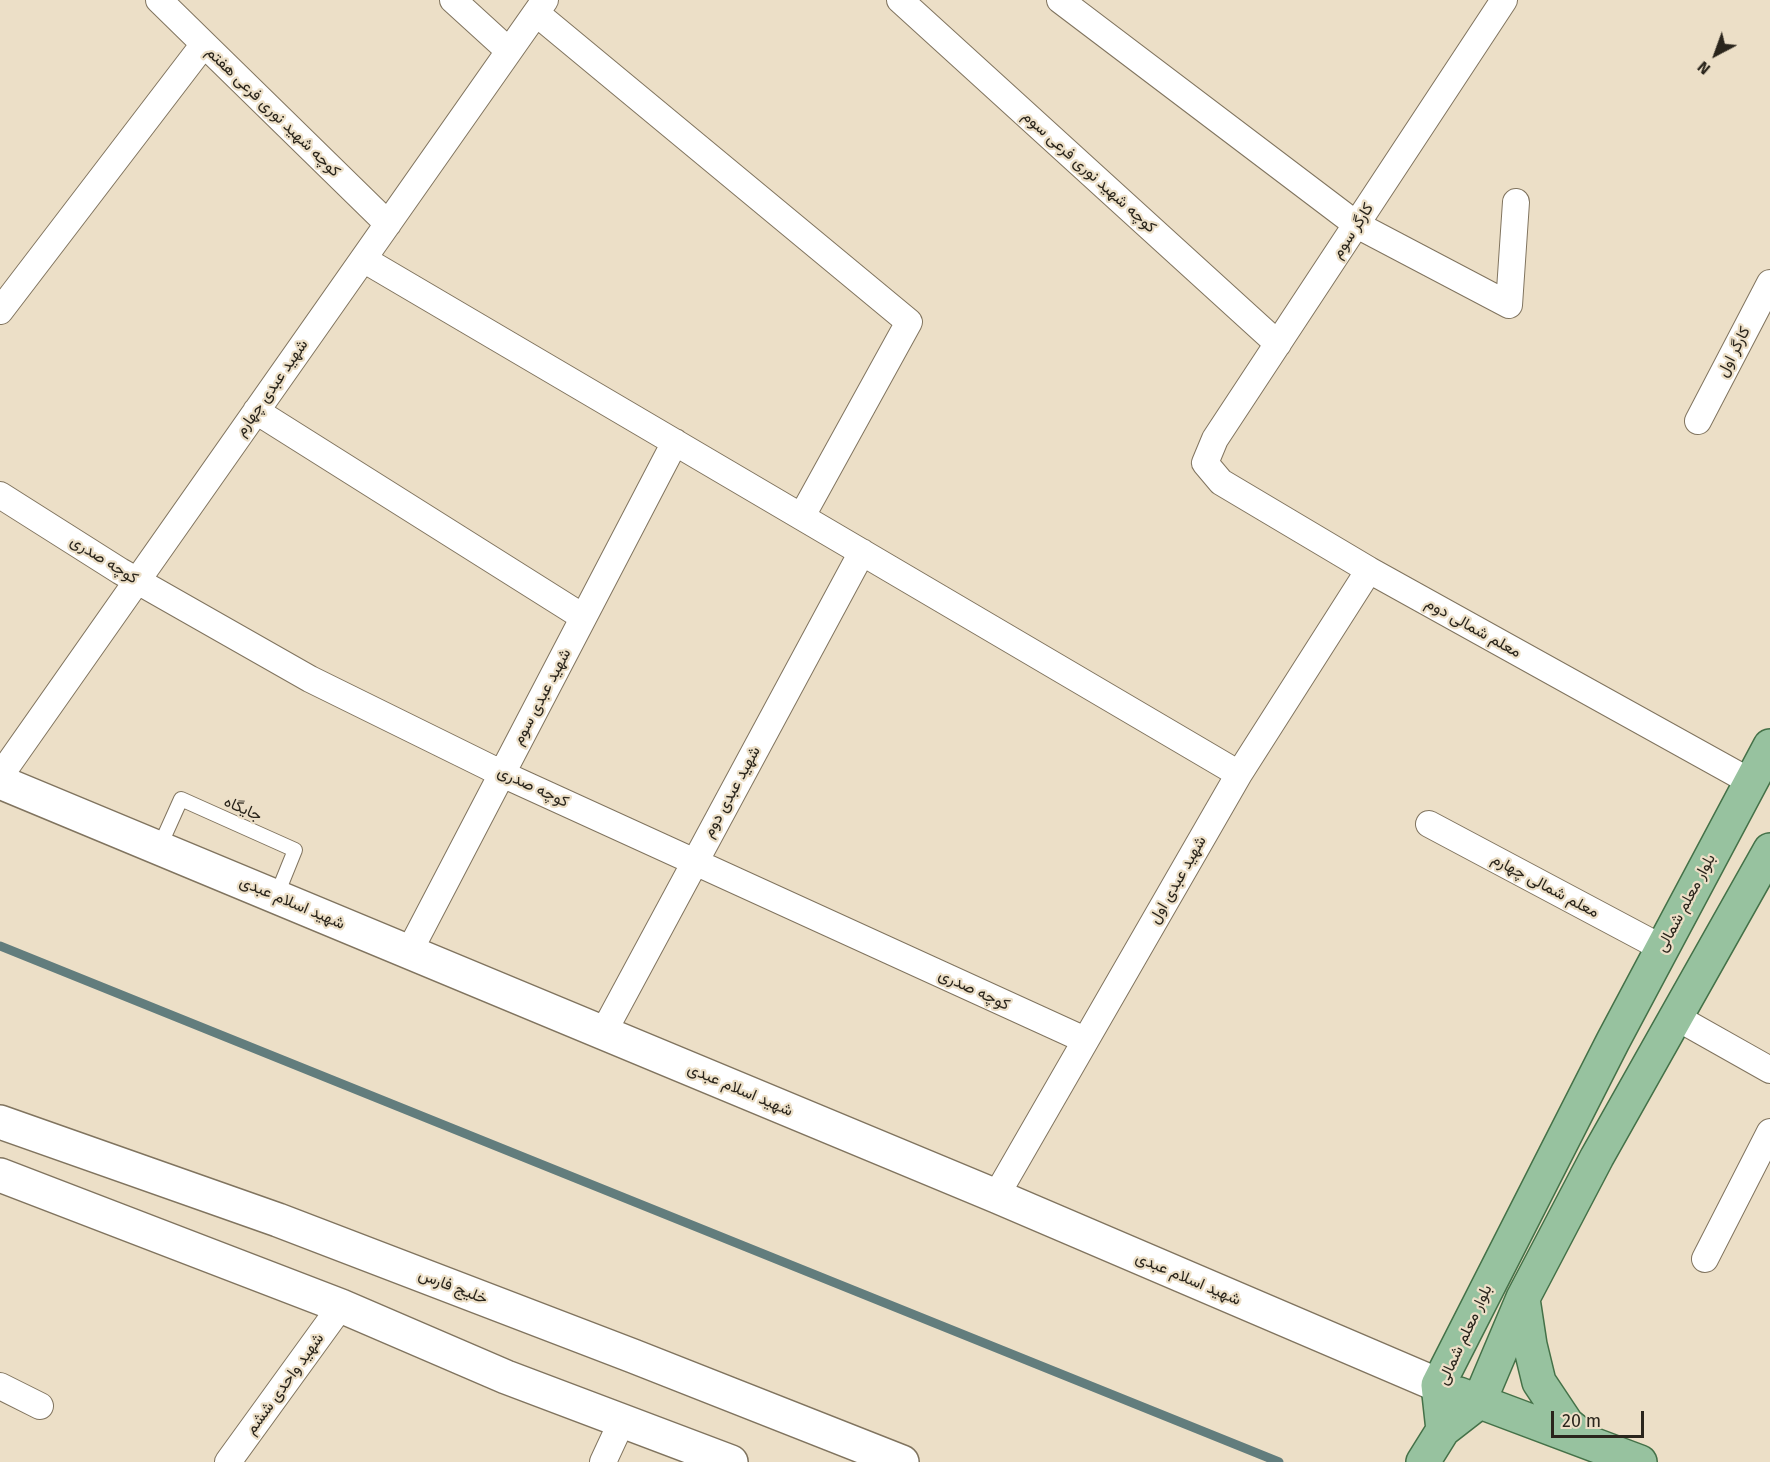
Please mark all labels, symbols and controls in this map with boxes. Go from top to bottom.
north arrow [1686,24,1746,84]
street label: کوچه شهید نوری فرعی هفتم [202,43,344,181]
text: N [1694,57,1714,79]
street label: کوچه شهید نوری فرعی سوم [1018,107,1160,237]
street label: کارگر سوم [1328,200,1378,262]
street label: کارگر اول [1713,324,1755,380]
street label: شهید عبدی چهارم [232,336,312,440]
street label: کوچه صدری [67,532,141,588]
street label: معلم شمالی دوم [1422,594,1524,662]
street label: شهید عبدی سوم [509,646,575,748]
street label: شهید عبدی دوم [699,743,765,841]
street label: کوچه صدری [494,762,572,812]
street label: جایگاه [221,792,265,826]
street label: شهید عبدی اول [1145,833,1211,927]
street label: معلم شمالی چهارم [1488,850,1602,922]
street label: بلوار معلم شمالی [1652,851,1720,955]
street label: شهید اسلام عبدی [236,872,348,934]
street label: کوچه صدری [935,965,1013,1015]
street label: شهید اسلام عبدی [684,1059,796,1121]
street label: شهید اسلام عبدی [1132,1248,1244,1310]
street label: خلیج فارس [416,1265,490,1309]
street label: بلوار معلم شمالی [1433,1282,1497,1388]
street label: شهید واحدی ششم [242,1329,328,1439]
scale bar [1554,1399,1647,1437]
text: 20 m [1562,1410,1601,1432]

